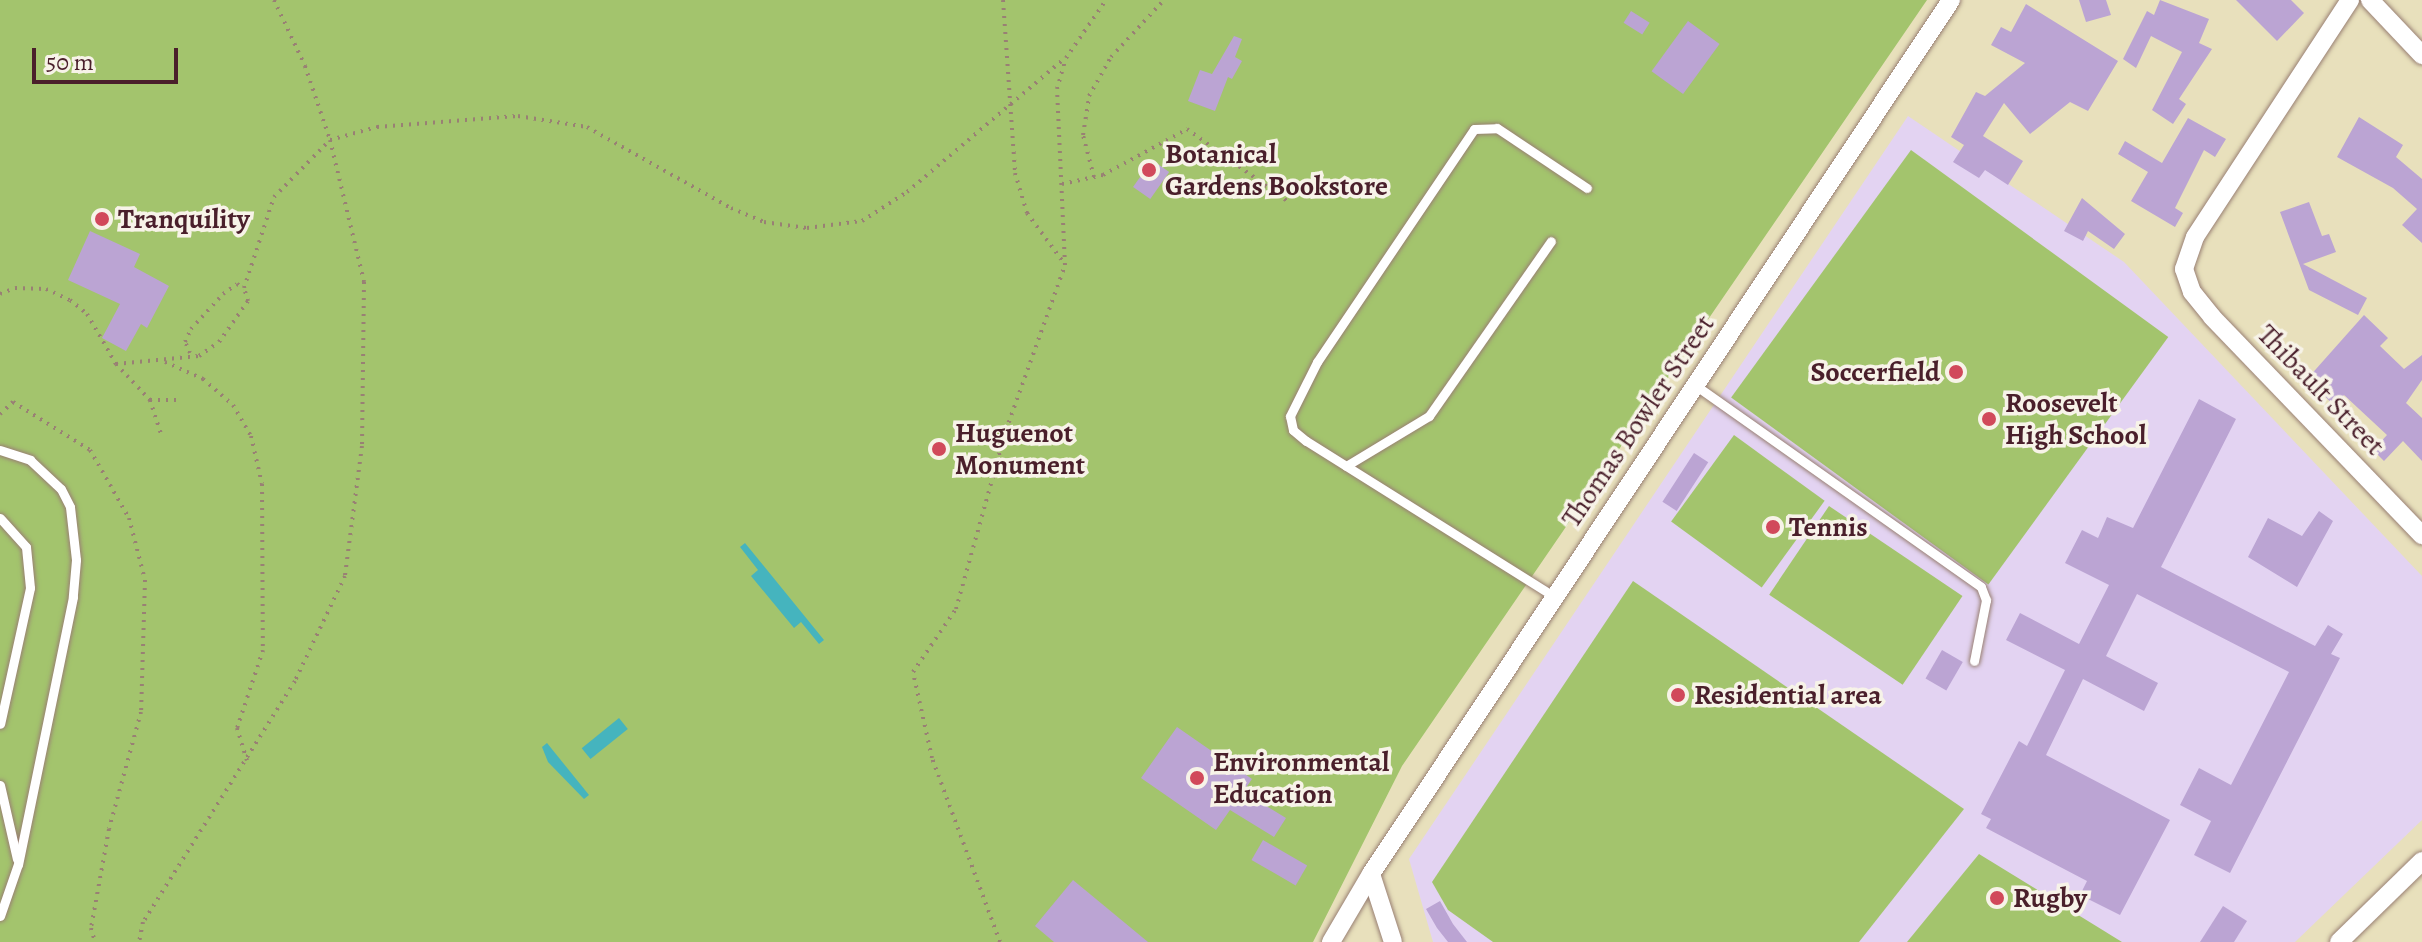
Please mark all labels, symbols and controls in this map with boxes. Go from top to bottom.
scale bar [36,32,182,82]
text: 50 m [46,46,94,78]
place label: Botanical Gardens Bookstore [1165,137,1388,203]
marker: Botanical Gardens Bookstore [1140,161,1158,179]
place label: Tranquility [118,202,250,236]
marker: Tranquility [93,210,111,228]
street label: Thomas Bowler Street [1554,308,1722,534]
street label: Thibault Street [2250,318,2392,462]
place label: Soccerfield [1811,355,1940,389]
marker: Soccerfield [1947,363,1965,381]
place label: Roosevelt High School [2005,386,2146,452]
marker: Roosevelt High School [1980,410,1998,428]
place label: Huguenot Monument [955,416,1085,482]
marker: Huguenot Monument [930,440,948,458]
place label: Tennis [1789,510,1868,544]
marker: Tennis [1764,518,1782,536]
place label: Residential area [1694,678,1882,712]
marker: Residential area [1669,686,1687,704]
place label: Environmental Education [1213,745,1389,811]
marker: Environmental Education [1188,769,1206,787]
place label: Rugby [2013,881,2087,915]
marker: Rugby [1988,889,2006,907]

